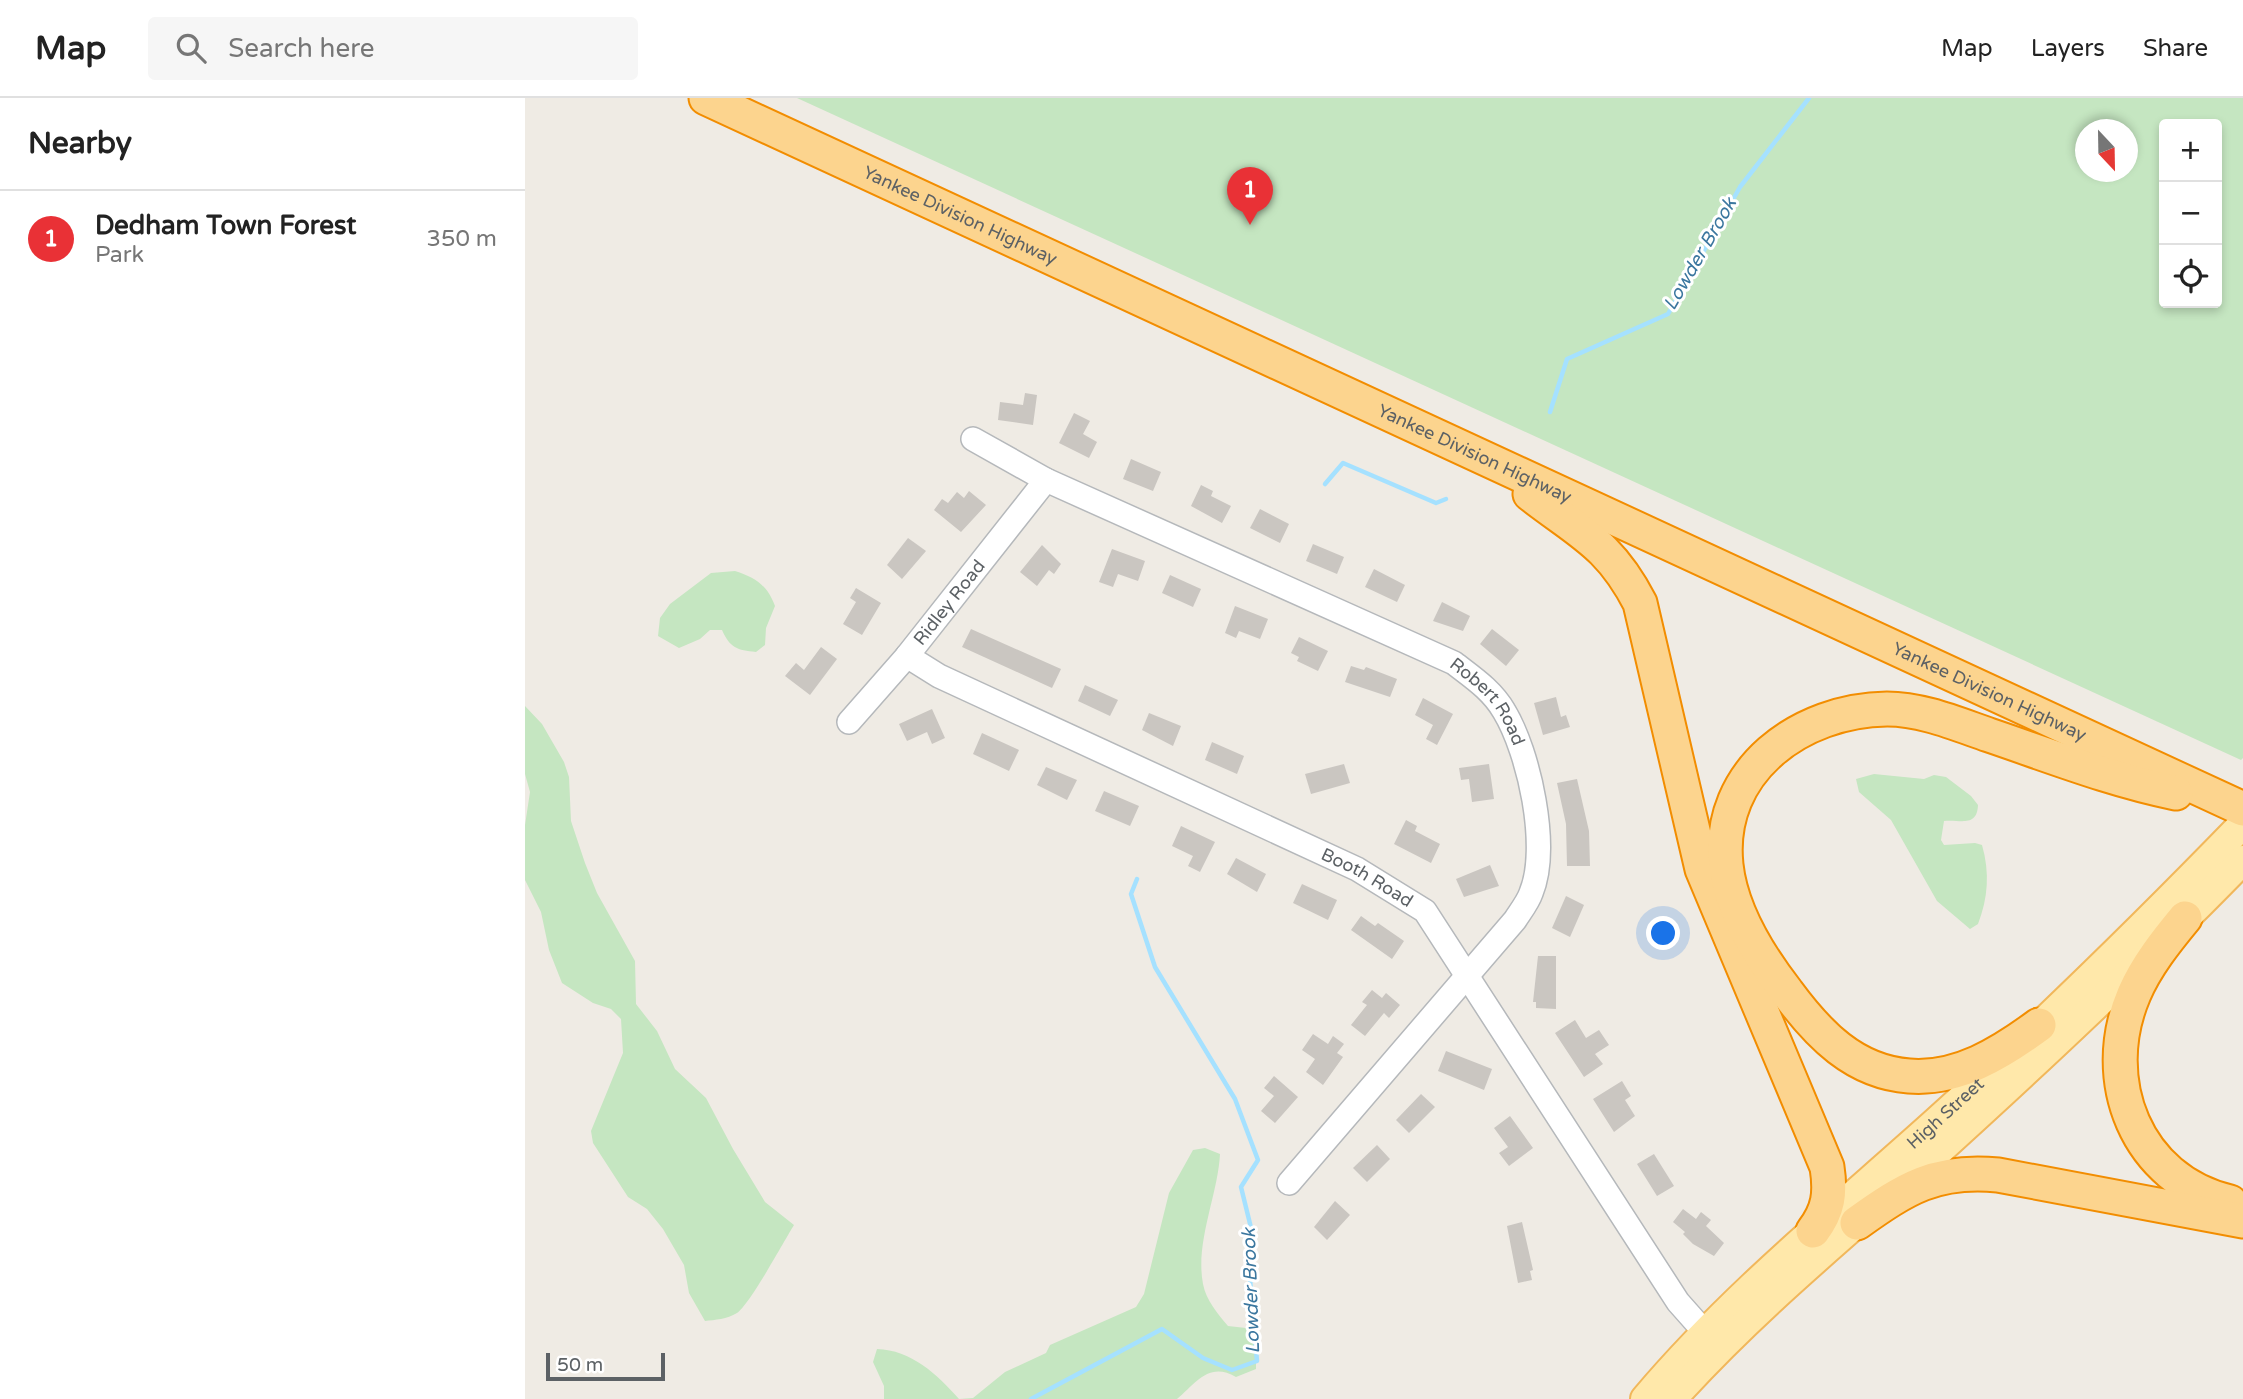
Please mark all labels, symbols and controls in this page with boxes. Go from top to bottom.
search box [148,17,638,80]
text: Map [35,29,106,68]
icon: search [172,29,210,67]
text: Search here [228,33,374,64]
text: Map [1941,34,1993,63]
text: Layers [2031,34,2105,63]
text: Share [2143,34,2208,63]
north arrow [2075,119,2138,182]
map controls [2159,119,2222,308]
button: + [2159,119,2222,182]
text: Nearby [28,125,132,162]
street label: Yankee Division Highway [860,161,1061,270]
pin: 1 [1227,167,1273,225]
button: − [2159,182,2222,245]
water label: Lowder Brook [1659,193,1742,314]
text: Dedham Town Forest [95,210,356,241]
text: 1 [44,225,58,253]
text: 350 m [427,225,497,253]
text: Park [95,241,144,269]
button: locate [2159,245,2222,308]
street label: Yankee Division Highway [1374,399,1576,508]
street label: Ridley Road [909,555,990,650]
street label: Yankee Division Highway [1889,637,2090,746]
street label: Robert Road [1445,653,1530,748]
street label: Booth Road [1318,843,1417,912]
your location [1646,916,1680,950]
street label: High Street [1902,1073,1989,1154]
water label: Lowder Brook [1238,1226,1264,1354]
scale bar [546,1350,665,1382]
text: 50 m [557,1354,603,1376]

